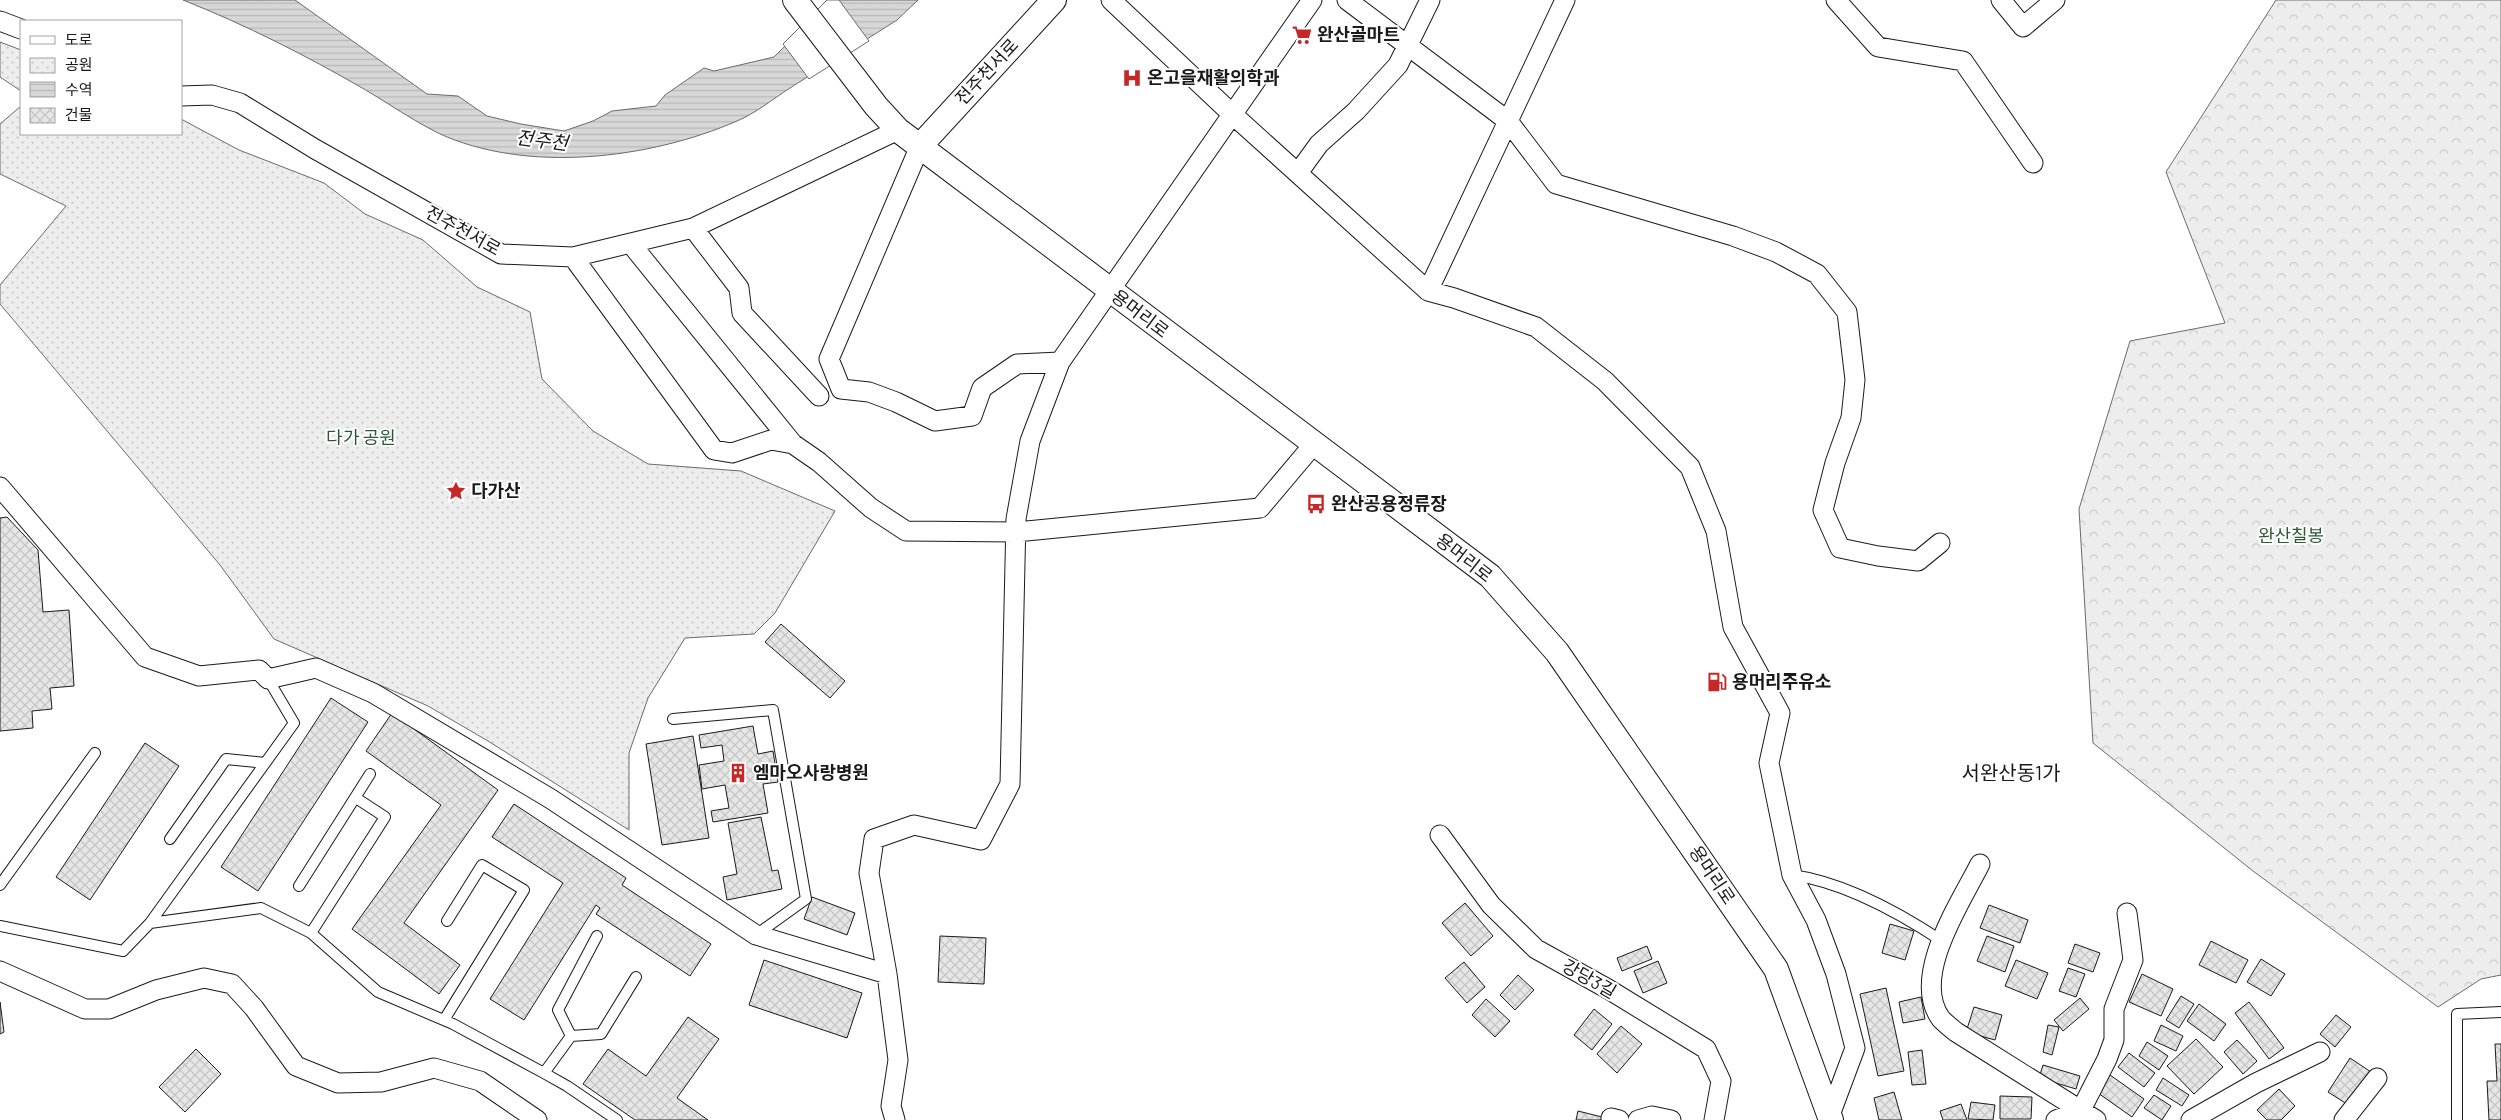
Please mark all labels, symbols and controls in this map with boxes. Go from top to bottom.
legend [20,20,182,135]
place label: 완산골마트 [1317,23,1400,45]
supermarket icon: 완산골마트 [1291,24,1313,46]
text: 도로 [65,30,93,48]
street label: 전주천서로 [950,34,1023,109]
text: 공원 [65,55,93,73]
place label: 온고을재활의학과 [1147,66,1280,88]
hospital icon: 온고을재활의학과 [1121,67,1143,89]
text: 수역 [65,80,93,98]
text: 건물 [65,105,93,123]
water label: 전주천 [515,125,571,154]
street label: 전주천서로 [422,200,505,260]
street label: 용머리로 [1108,284,1174,342]
park label: 다가 공원 [326,426,396,448]
place label: 다가산 [471,479,521,501]
place icon: 다가산 [445,480,467,502]
place label: 완산공용정류장 [1331,492,1447,514]
bus stop icon: 완산공용정류장 [1305,493,1327,515]
park label: 완산칠봉 [2258,524,2324,546]
street label: 용머리로 [1432,528,1497,586]
place label: 용머리주유소 [1732,670,1831,692]
fuel station icon: 용머리주유소 [1706,671,1728,693]
district label: 서완산동1가 [1962,760,2061,784]
place label: 엠마오사랑병원 [753,761,869,783]
building icon: 엠마오사랑병원 [727,762,749,784]
street label: 용머리로 [1685,841,1740,908]
street label: 강당3길 [1558,954,1621,1002]

